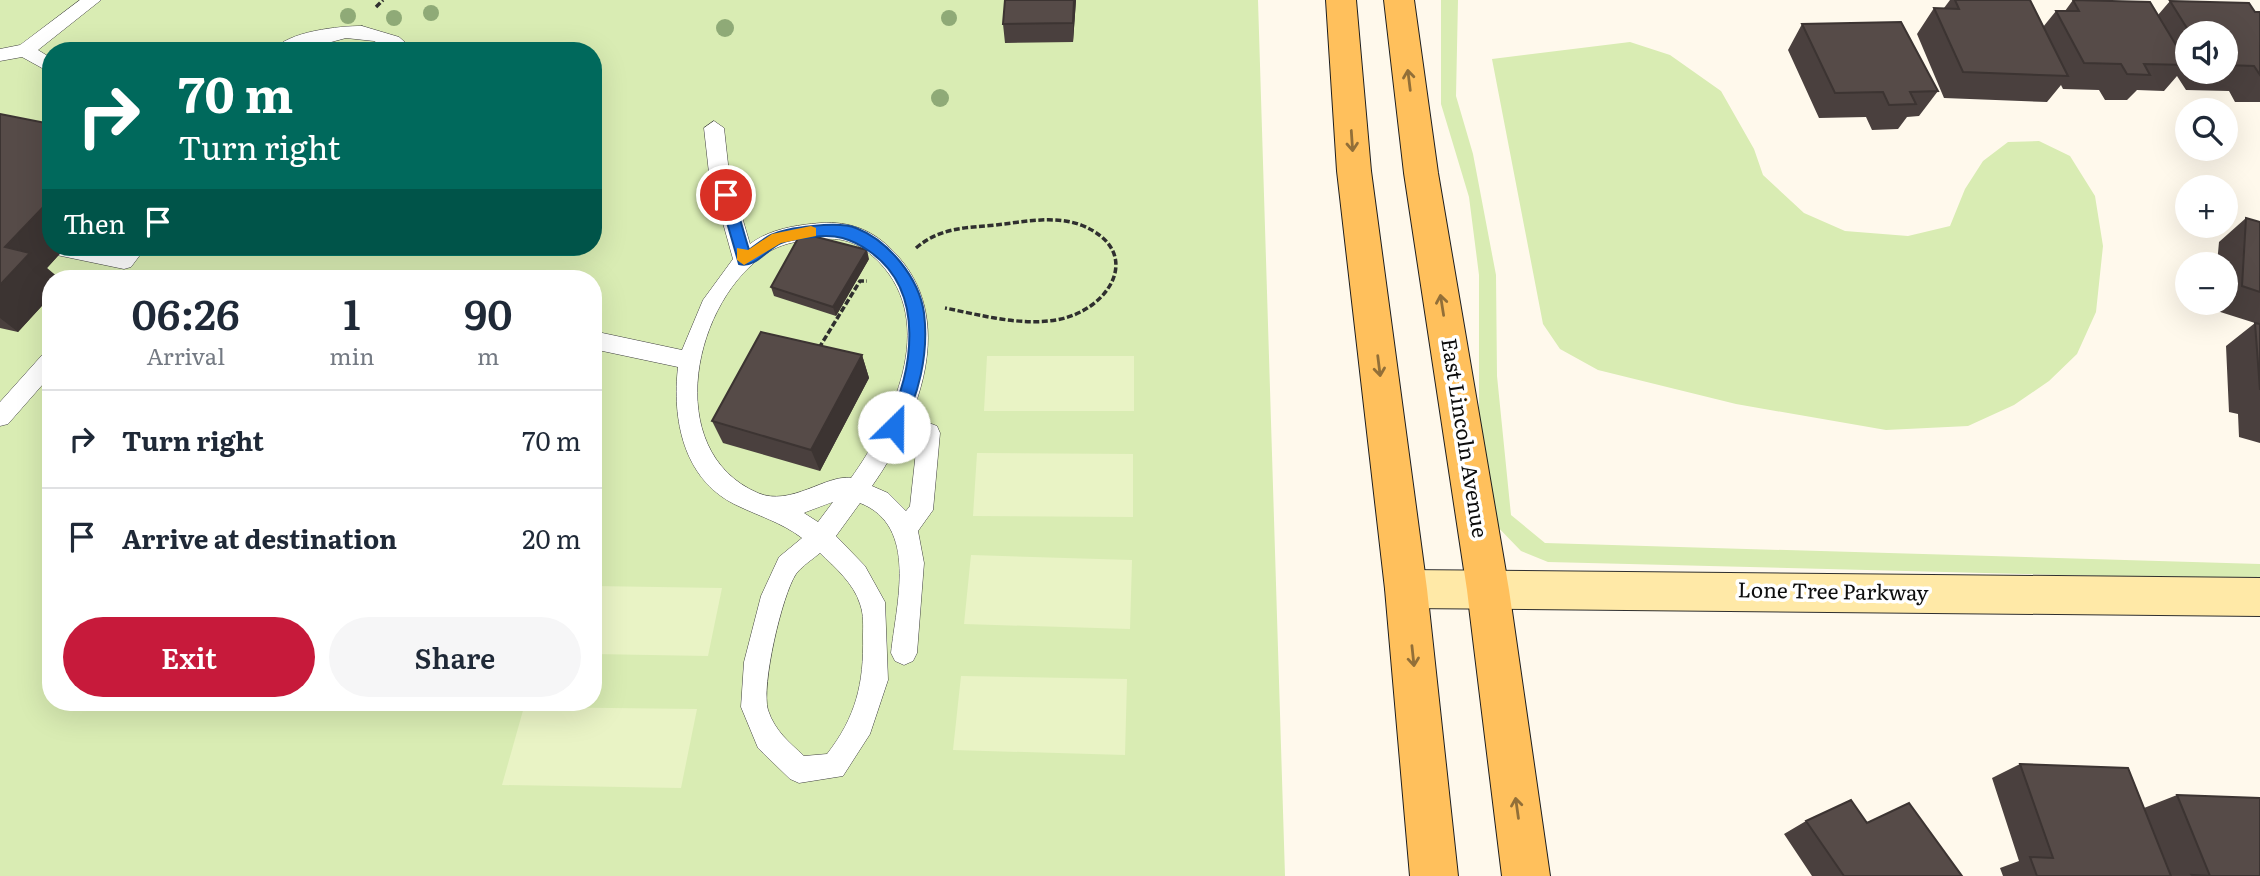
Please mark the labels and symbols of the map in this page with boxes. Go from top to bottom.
one-way arrow [1403,69,1416,92]
one-way arrow [1346,130,1359,152]
pin [696,165,756,225]
one-way arrow [1435,294,1448,317]
street label: East Lincoln Avenue [1435,336,1498,540]
one-way arrow [1373,354,1386,377]
position arrow [857,390,931,464]
street label: Lone Tree Parkway [1737,572,1930,607]
one-way arrow [1407,645,1420,667]
one-way arrow [1511,797,1524,820]

